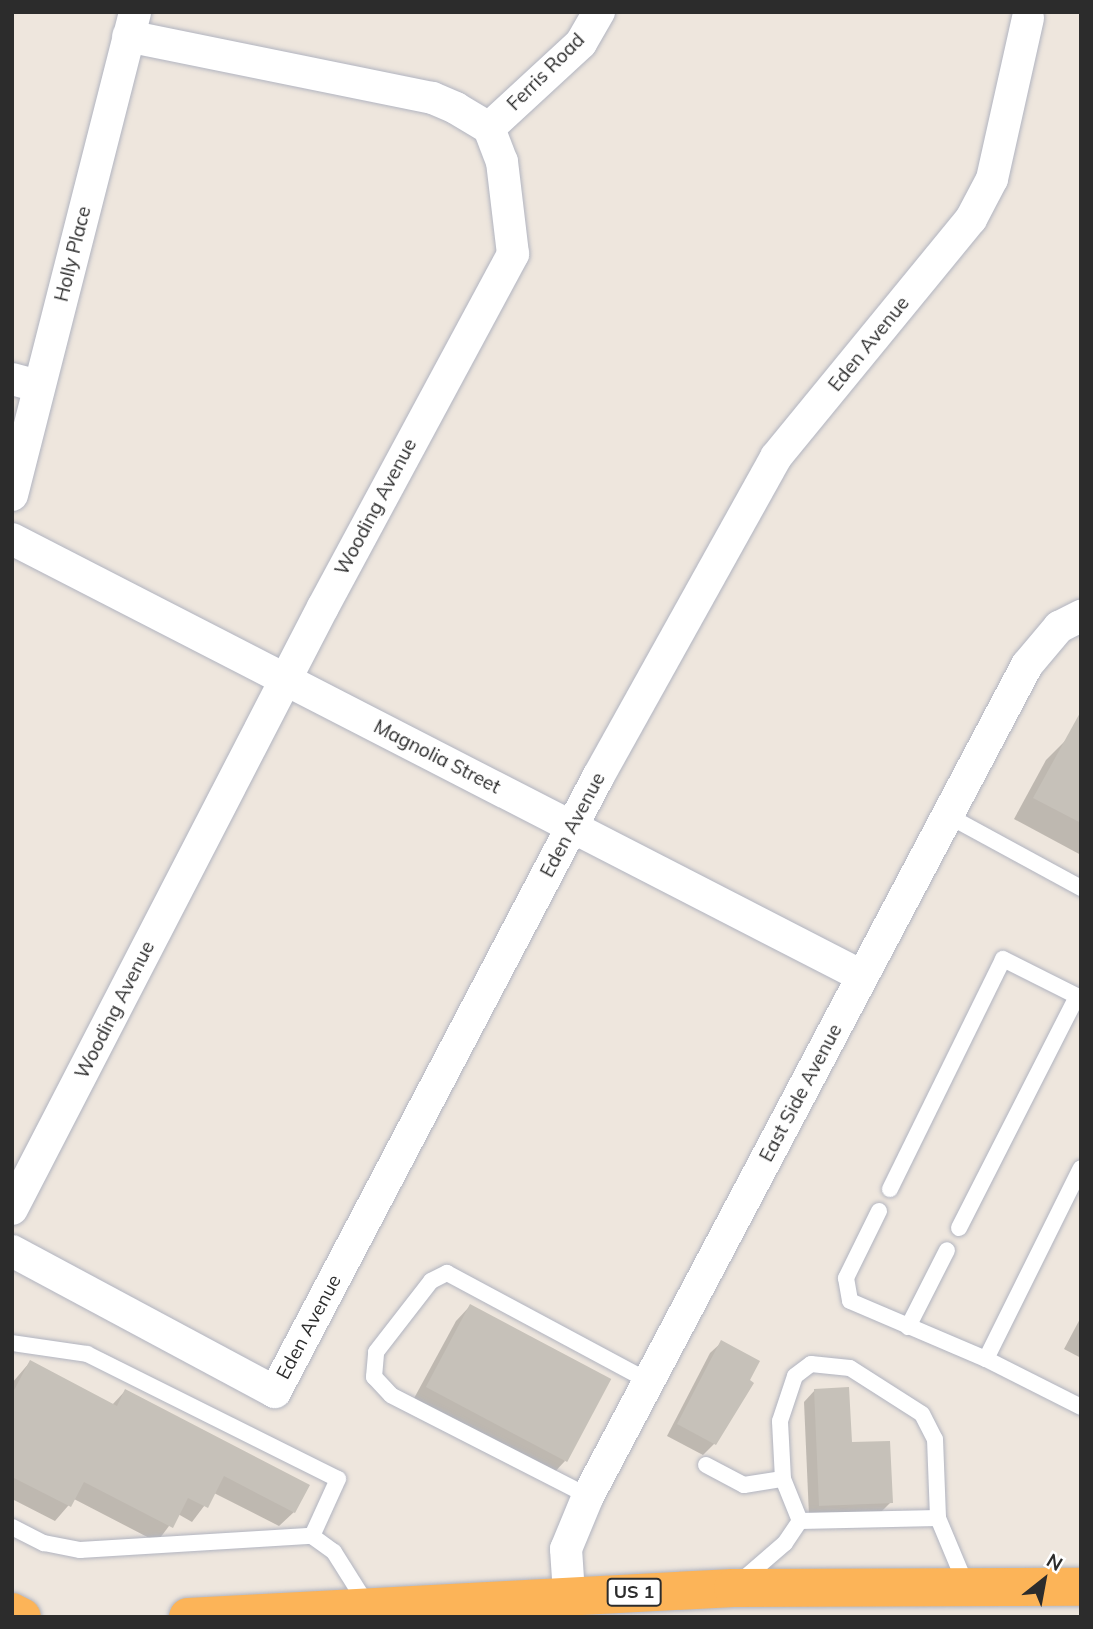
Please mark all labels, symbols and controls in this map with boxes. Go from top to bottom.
street label: Ferris Road [503,29,589,115]
street label: Holly Place [50,204,96,304]
street label: Eden Avenue [824,292,914,396]
street label: Wooding Avenue [330,435,422,579]
street label: Magnolia Street [370,715,504,799]
street label: Eden Avenue [536,769,610,881]
street label: Wooding Avenue [70,937,160,1083]
street label: East Side Avenue [755,1020,847,1166]
street label: Eden Avenue [272,1271,346,1383]
north arrow [1009,1545,1079,1615]
text: N [1042,1548,1067,1576]
road number: US 1 [606,1577,662,1606]

